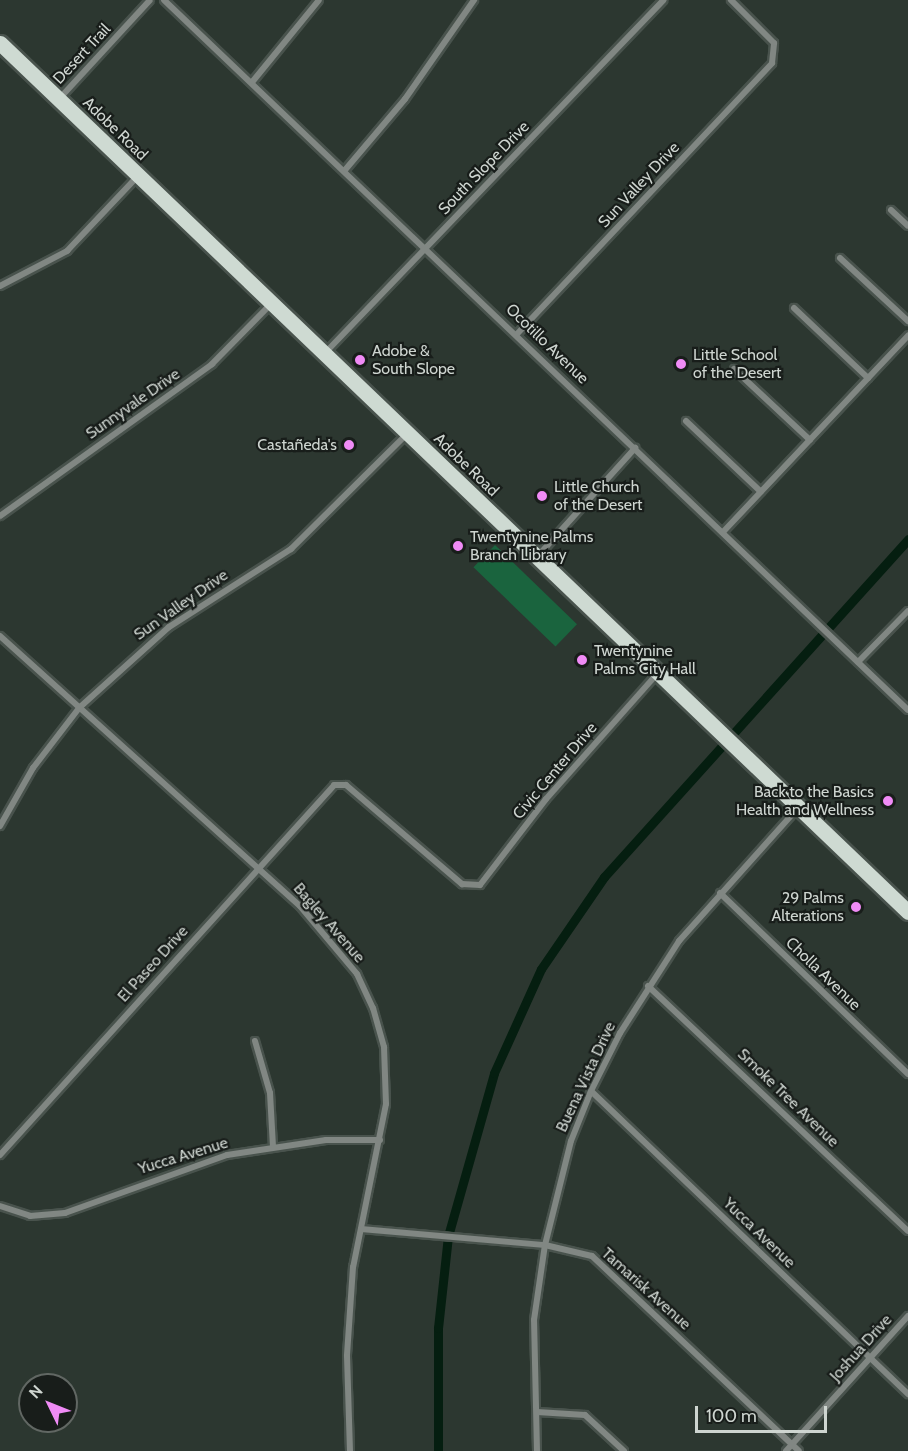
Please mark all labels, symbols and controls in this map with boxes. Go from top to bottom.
street label: Desert Trail [49,20,115,88]
street label: Adobe Road [79,93,151,165]
street label: South Slope Drive [435,117,533,219]
street label: Sun Valley Drive [594,138,684,232]
street label: Ocotillo Avenue [502,300,592,388]
place label: Adobe & South Slope [372,341,455,379]
place label: Little School of the Desert [693,345,781,383]
marker: Adobe & South Slope [353,353,367,367]
marker: Little School of the Desert [674,357,688,371]
street label: Sunnyvale Drive [82,365,184,443]
street label: Adobe Road [430,429,502,501]
place label: Castañeda's [257,435,337,455]
marker: Castañeda's [342,438,356,452]
place label: Little Church of the Desert [554,477,642,515]
marker: Little Church of the Desert [535,489,549,503]
place label: Twentynine Palms Branch Library [470,527,593,565]
marker: Twentynine Palms Branch Library [451,539,465,553]
street label: Sun Valley Drive [130,566,232,644]
place label: Twentynine Palms City Hall [594,641,696,679]
marker: Twentynine Palms City Hall [575,653,589,667]
street label: Civic Center Drive [509,719,601,823]
place label: Back to the Basics Health and Wellness [736,782,874,820]
marker: Back to the Basics Health and Wellness [879,792,897,810]
street label: Bagley Avenue [289,879,369,967]
place label: 29 Palms Alterations [771,888,844,926]
marker: 29 Palms Alterations [849,900,863,914]
street label: El Paseo Drive [114,922,192,1006]
street label: Cholla Avenue [781,933,865,1015]
street label: Buena Vista Drive [552,1019,620,1135]
street label: Smoke Tree Avenue [733,1045,843,1151]
street label: Yucca Avenue [136,1133,230,1179]
street label: Yucca Avenue [719,1194,799,1272]
street label: Tamarisk Avenue [597,1244,695,1334]
street label: Joshua Drive [826,1311,896,1385]
north arrow [18,1373,78,1433]
text: N [25,1381,47,1402]
scale bar [698,1394,830,1432]
text: 100 m [706,1405,757,1427]

